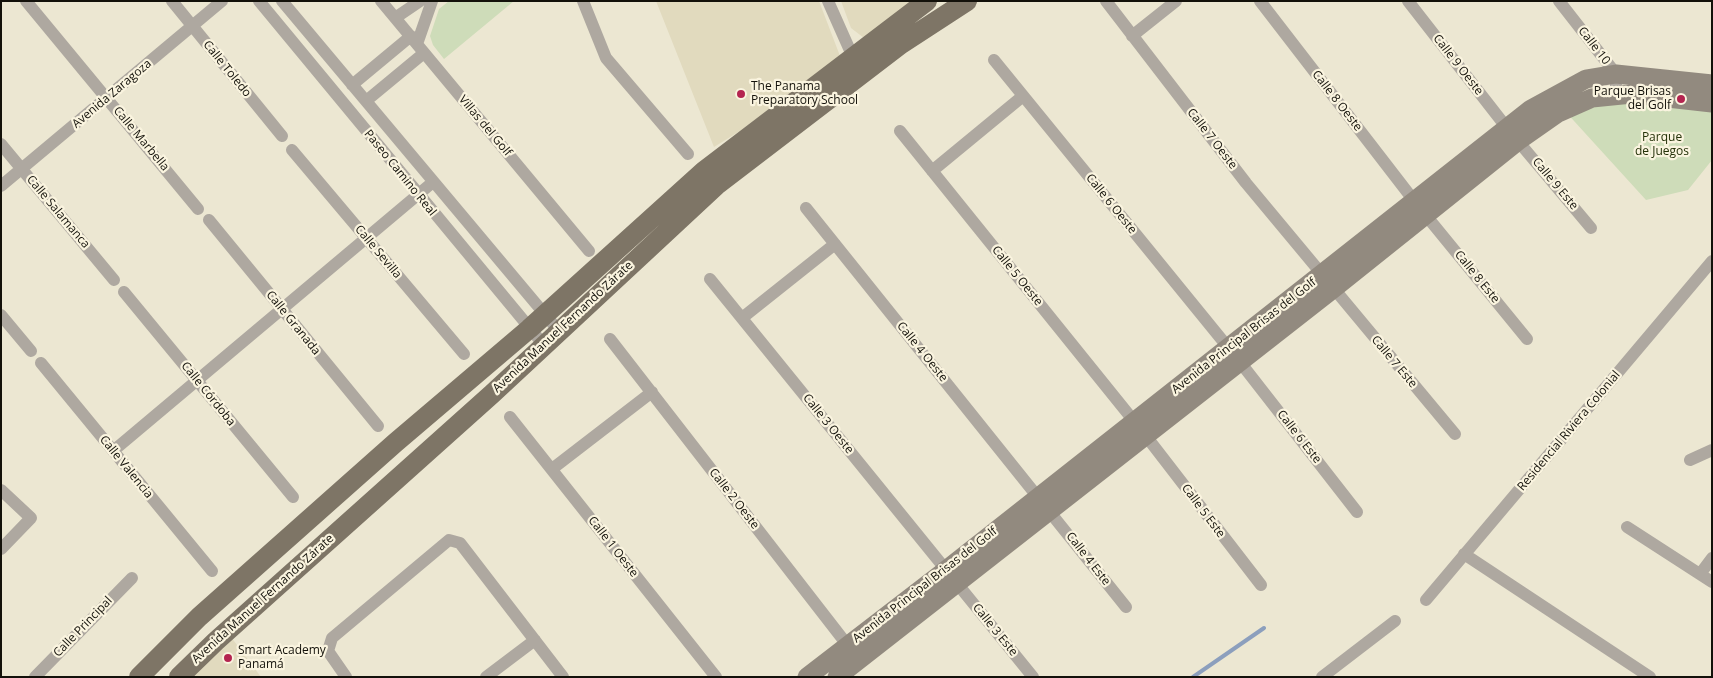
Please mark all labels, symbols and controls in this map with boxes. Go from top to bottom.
street label: Calle 10 [1575,24,1613,68]
street label: Calle 9 Oeste [1430,32,1486,98]
street label: Calle Toledo [200,38,254,100]
street label: Avenida Zaragoza [69,57,155,131]
street label: Calle 8 Oeste [1309,68,1365,134]
place label: The Panama Preparatory School [751,80,858,108]
place label: Parque Brisas del Golf [1594,85,1671,113]
marker: The Panama Preparatory School [735,88,747,100]
street label: Villas del Golf [455,93,515,159]
marker: Parque Brisas del Golf [1675,93,1687,105]
street label: Calle Marbella [110,104,172,174]
street label: Calle 7 Oeste [1184,106,1240,172]
street label: Paseo Camino Real [361,127,439,219]
park label: Parque de Juegos [1635,131,1689,159]
street label: Calle 9 Este [1529,155,1581,213]
street label: Calle 6 Oeste [1082,171,1140,237]
street label: Calle Salamanca [23,173,93,251]
street label: Calle Sevilla [352,222,404,282]
street label: Calle 5 Oeste [988,243,1046,309]
street label: Calle 8 Este [1451,248,1503,306]
street label: Avenida Manuel Fernando Zárate [490,258,636,396]
street label: Avenida Principal Brisas del Golf [1169,275,1319,397]
street label: Calle Granada [263,288,323,358]
street label: Calle 4 Oeste [893,319,951,385]
street label: Calle 7 Este [1368,333,1420,391]
street label: Calle Córdoba [178,359,238,429]
street label: Residencial Riviera Colonial [1515,368,1623,494]
street label: Calle 3 Oeste [799,391,857,457]
street label: Calle 6 Este [1274,408,1324,466]
street label: Calle Valencia [96,433,156,501]
street label: Calle 2 Oeste [706,466,762,532]
street label: Calle 5 Este [1178,481,1228,541]
street label: Calle 1 Oeste [585,514,641,580]
street label: Avenida Principal Brisas del Golf [850,524,1000,646]
street label: Calle 4 Este [1063,530,1113,588]
street label: Avenida Manuel Fernando Zárate [189,531,337,667]
street label: Calle Principal [51,594,115,660]
street label: Calle 3 Este [969,601,1021,659]
place label: Smart Academy Panamá [238,644,326,672]
marker: Smart Academy Panamá [222,652,234,664]

